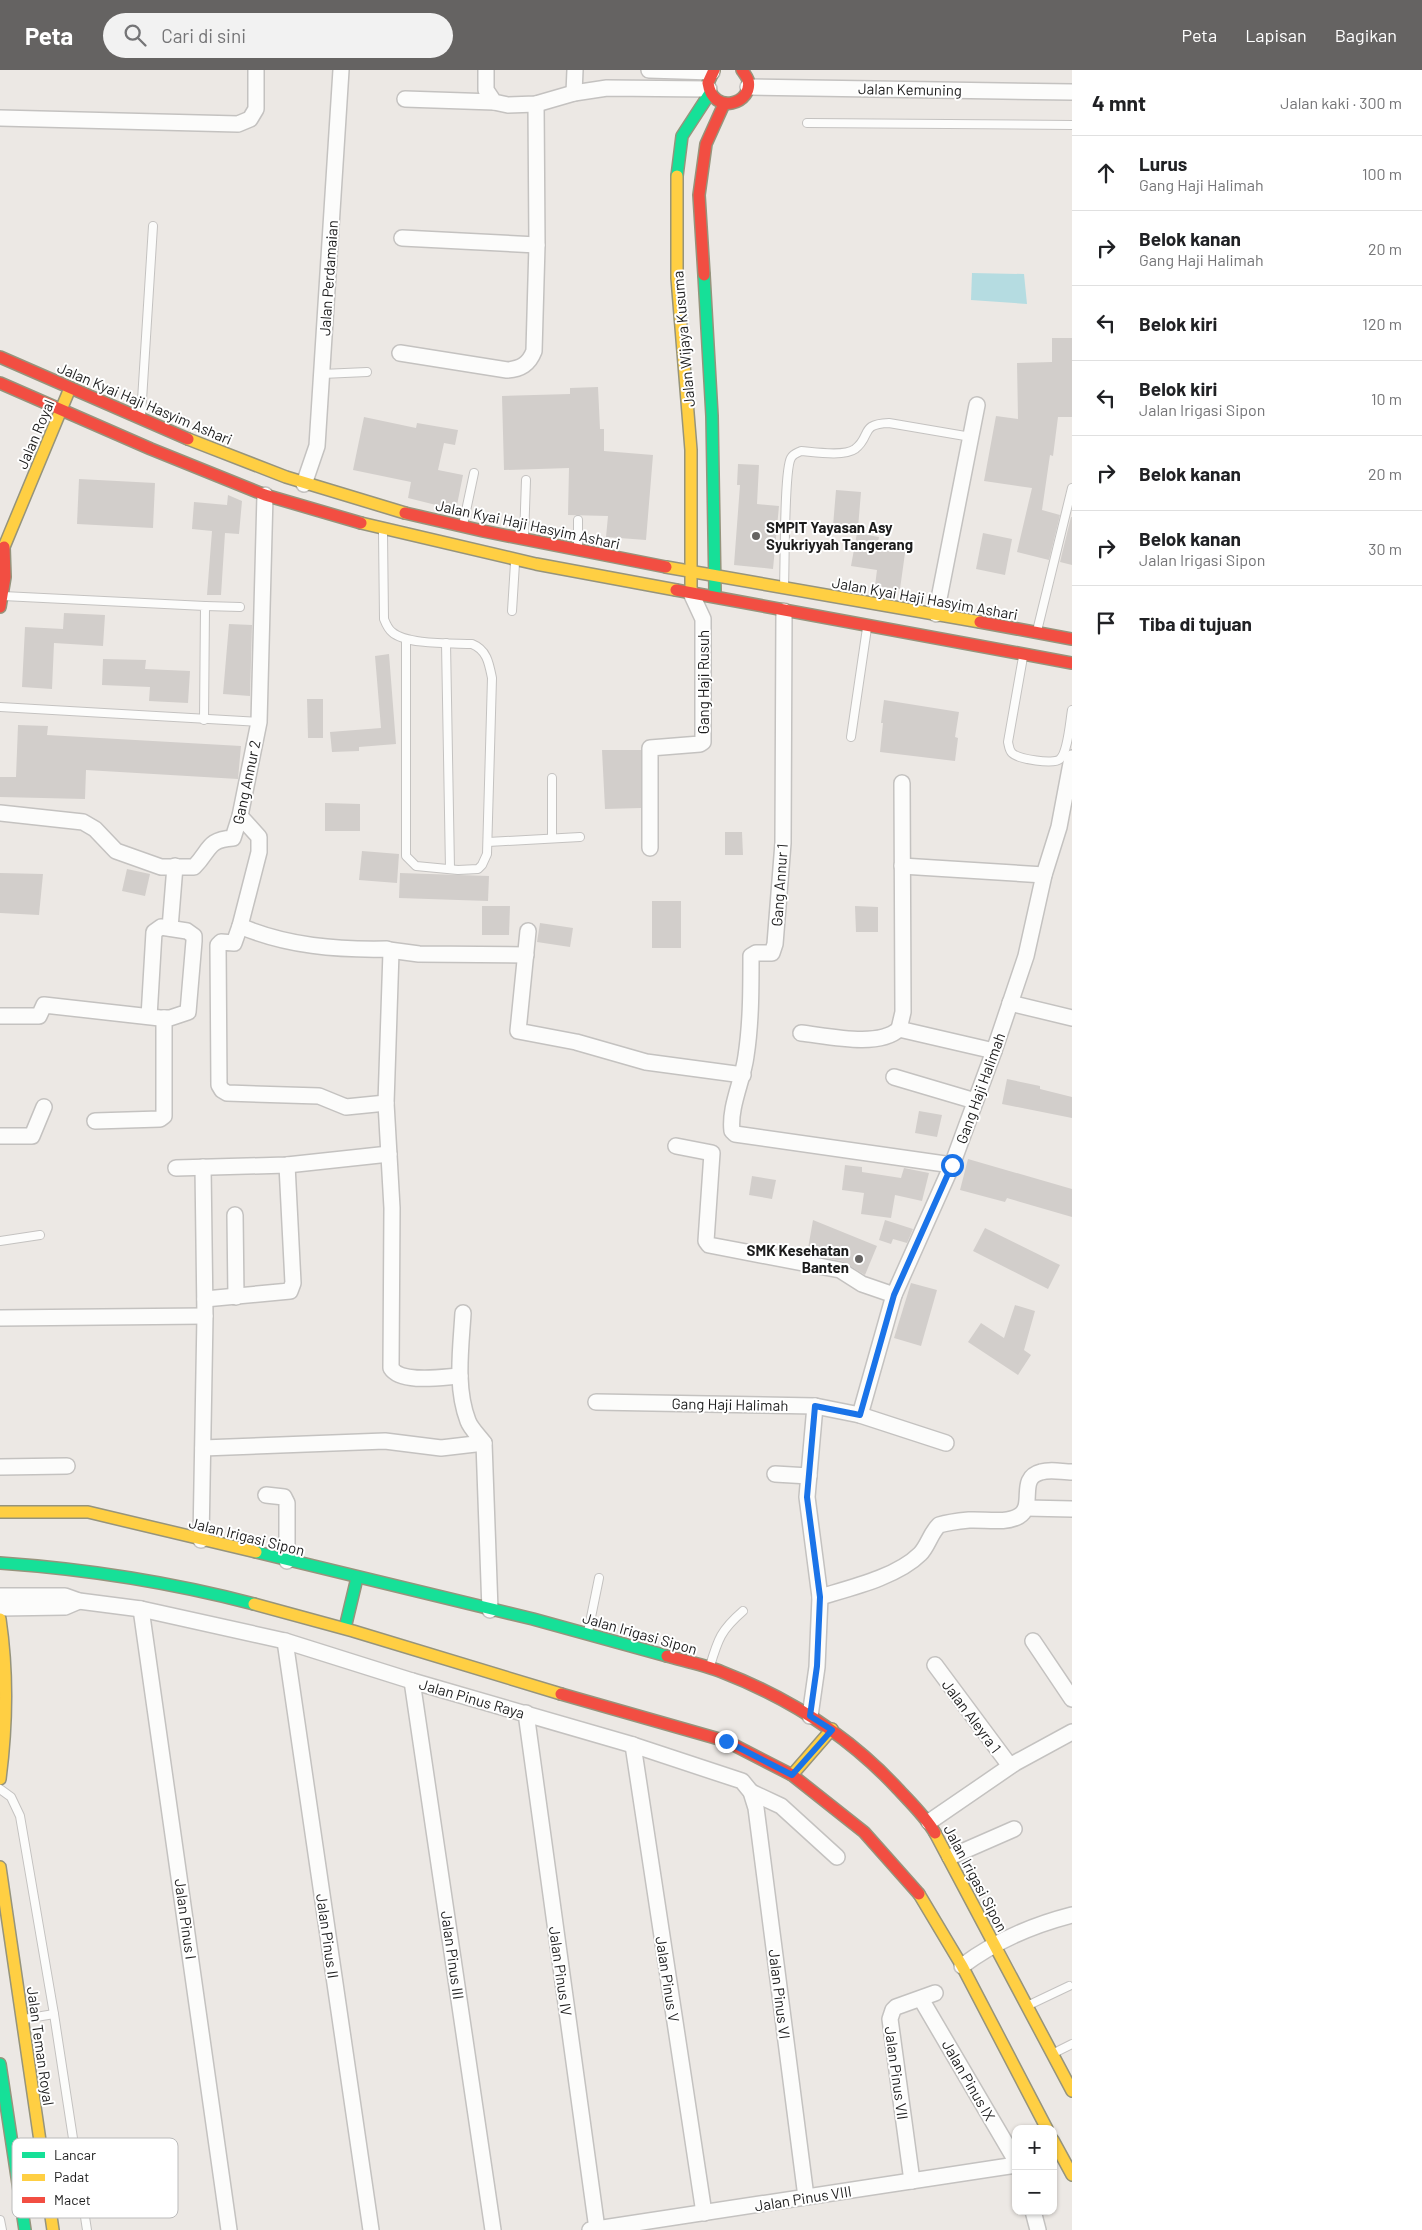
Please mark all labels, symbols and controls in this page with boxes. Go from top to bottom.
search box [103,13,453,58]
text: Peta [25,21,73,50]
icon: search [121,21,149,49]
text: Cari di sini [161,24,246,47]
text: Peta [1182,24,1217,46]
text: Lapisan [1245,24,1307,46]
text: Bagikan [1335,24,1397,46]
street label: Jalan Kemuning [858,79,962,99]
text: 4 mnt [1092,90,1146,115]
text: Jalan kaki · 300 m [1280,93,1402,112]
text: Lurus [1139,152,1187,175]
icon: ahead [1092,159,1120,187]
text: 100 m [1362,164,1402,183]
text: Gang Haji Halimah [1139,175,1264,194]
street label: Jalan Perdamaian [315,220,341,336]
text: Belok kanan [1139,227,1241,250]
icon: right [1092,234,1120,262]
text: 20 m [1368,239,1402,258]
text: Gang Haji Halimah [1139,250,1264,269]
street label: Jalan Wijaya Kusuma [668,270,698,408]
icon: left [1092,309,1120,337]
text: Belok kiri [1139,312,1217,335]
text: 120 m [1362,314,1402,333]
street label: Jalan Kyai Haji Hasyim Ashari [55,358,235,448]
text: Belok kiri [1139,377,1217,400]
icon: left [1092,384,1120,412]
text: 10 m [1371,389,1402,408]
street label: Jalan Royal [12,397,58,471]
text: Jalan Irigasi Sipon [1139,400,1265,419]
icon: right [1092,459,1120,487]
text: Belok kanan [1139,462,1241,485]
text: 20 m [1368,464,1402,483]
street label: Jalan Kyai Haji Hasyim Ashari [434,496,622,552]
place label: SMPIT Yayasan Asy Syukriyyah Tangerang [766,518,913,553]
text: Belok kanan [1139,527,1241,550]
marker: SMPIT Yayasan Asy Syukriyyah Tangerang [750,530,762,542]
icon: right [1092,534,1120,562]
text: 30 m [1368,539,1402,558]
text: Jalan Irigasi Sipon [1139,550,1265,569]
street label: Jalan Kyai Haji Hasyim Ashari [831,573,1019,623]
icon: arrive [1092,609,1120,637]
text: Tiba di tujuan [1139,612,1252,635]
street label: Gang Haji Rusuh [694,630,712,734]
street label: Gang Annur 2 [228,738,264,826]
street label: Gang Annur 1 [767,843,791,927]
street label: Gang Haji Halimah [952,1030,1008,1146]
route start [941,1154,964,1177]
place label: SMK Kesehatan Banten [747,1241,849,1276]
marker: SMK Kesehatan Banten [853,1253,865,1265]
street label: Gang Haji Halimah [671,1394,789,1414]
street label: Jalan Irigasi Sipon [187,1513,307,1559]
street label: Jalan Irigasi Sipon [581,1608,699,1658]
street label: Jalan Pinus Raya [417,1674,527,1722]
street label: Jalan Aleyra 1 [939,1676,1005,1756]
route end [715,1730,738,1753]
street label: Jalan Irigasi Sipon [940,1821,1012,1935]
street label: Jalan Pinus I [171,1877,201,1961]
street label: Jalan Pinus II [313,1892,343,1980]
street label: Jalan Pinus III [438,1910,468,2000]
street label: Jalan Pinus IV [546,1925,576,2017]
street label: Jalan Pinus V [652,1935,684,2023]
street label: Jalan Pinus VI [766,1948,794,2040]
street label: Jalan Teman Royal [24,1985,58,2107]
street label: Jalan Pinus VII [882,2025,912,2121]
street label: Jalan Pinus IX [939,2036,999,2124]
map controls [1012,2125,1057,2215]
button: + [1012,2125,1057,2170]
legend [12,2138,178,2218]
text: Lancar [54,2146,96,2163]
text: Padat [54,2168,89,2185]
button: − [1012,2170,1057,2215]
street label: Jalan Pinus VIII [753,2181,853,2215]
text: Macet [54,2191,91,2208]

